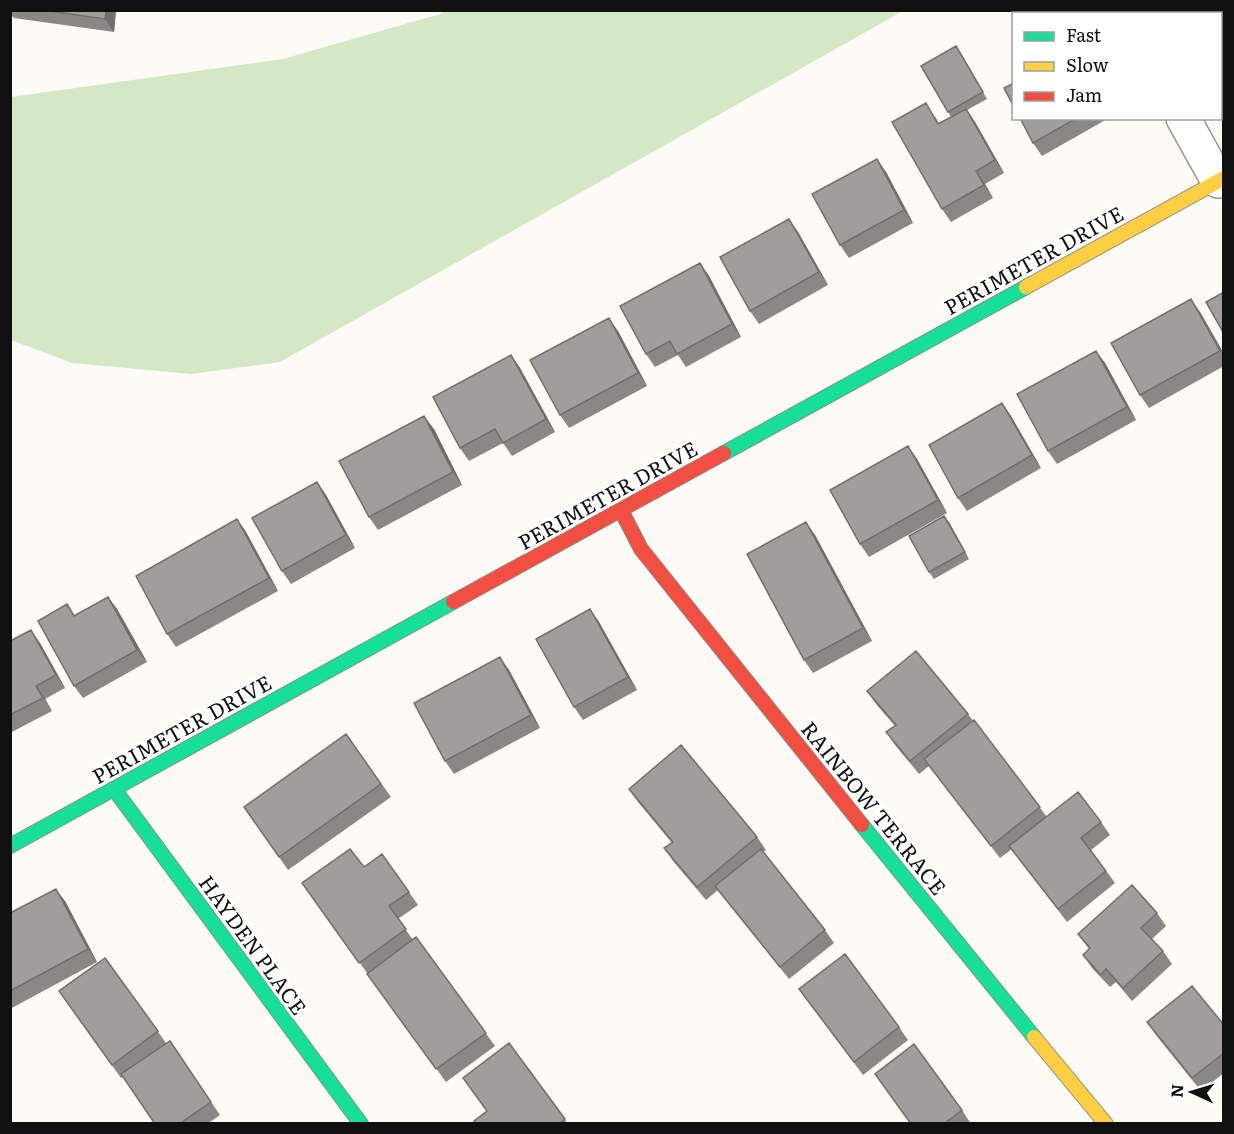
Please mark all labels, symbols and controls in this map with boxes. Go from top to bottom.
legend [1012,12,1222,120]
text: Fast [1066,21,1102,48]
text: Slow [1066,51,1109,78]
text: Jam [1066,81,1102,108]
street label: PERIMETER DRIVE [938,197,1128,321]
street label: PERIMETER DRIVE [512,432,702,556]
street label: PERIMETER DRIVE [86,666,276,790]
street label: RAINBOW TERRACE [795,713,955,901]
street label: HAYDEN PLACE [193,868,315,1020]
north arrow [1162,1062,1222,1122]
text: N [1164,1083,1188,1098]

